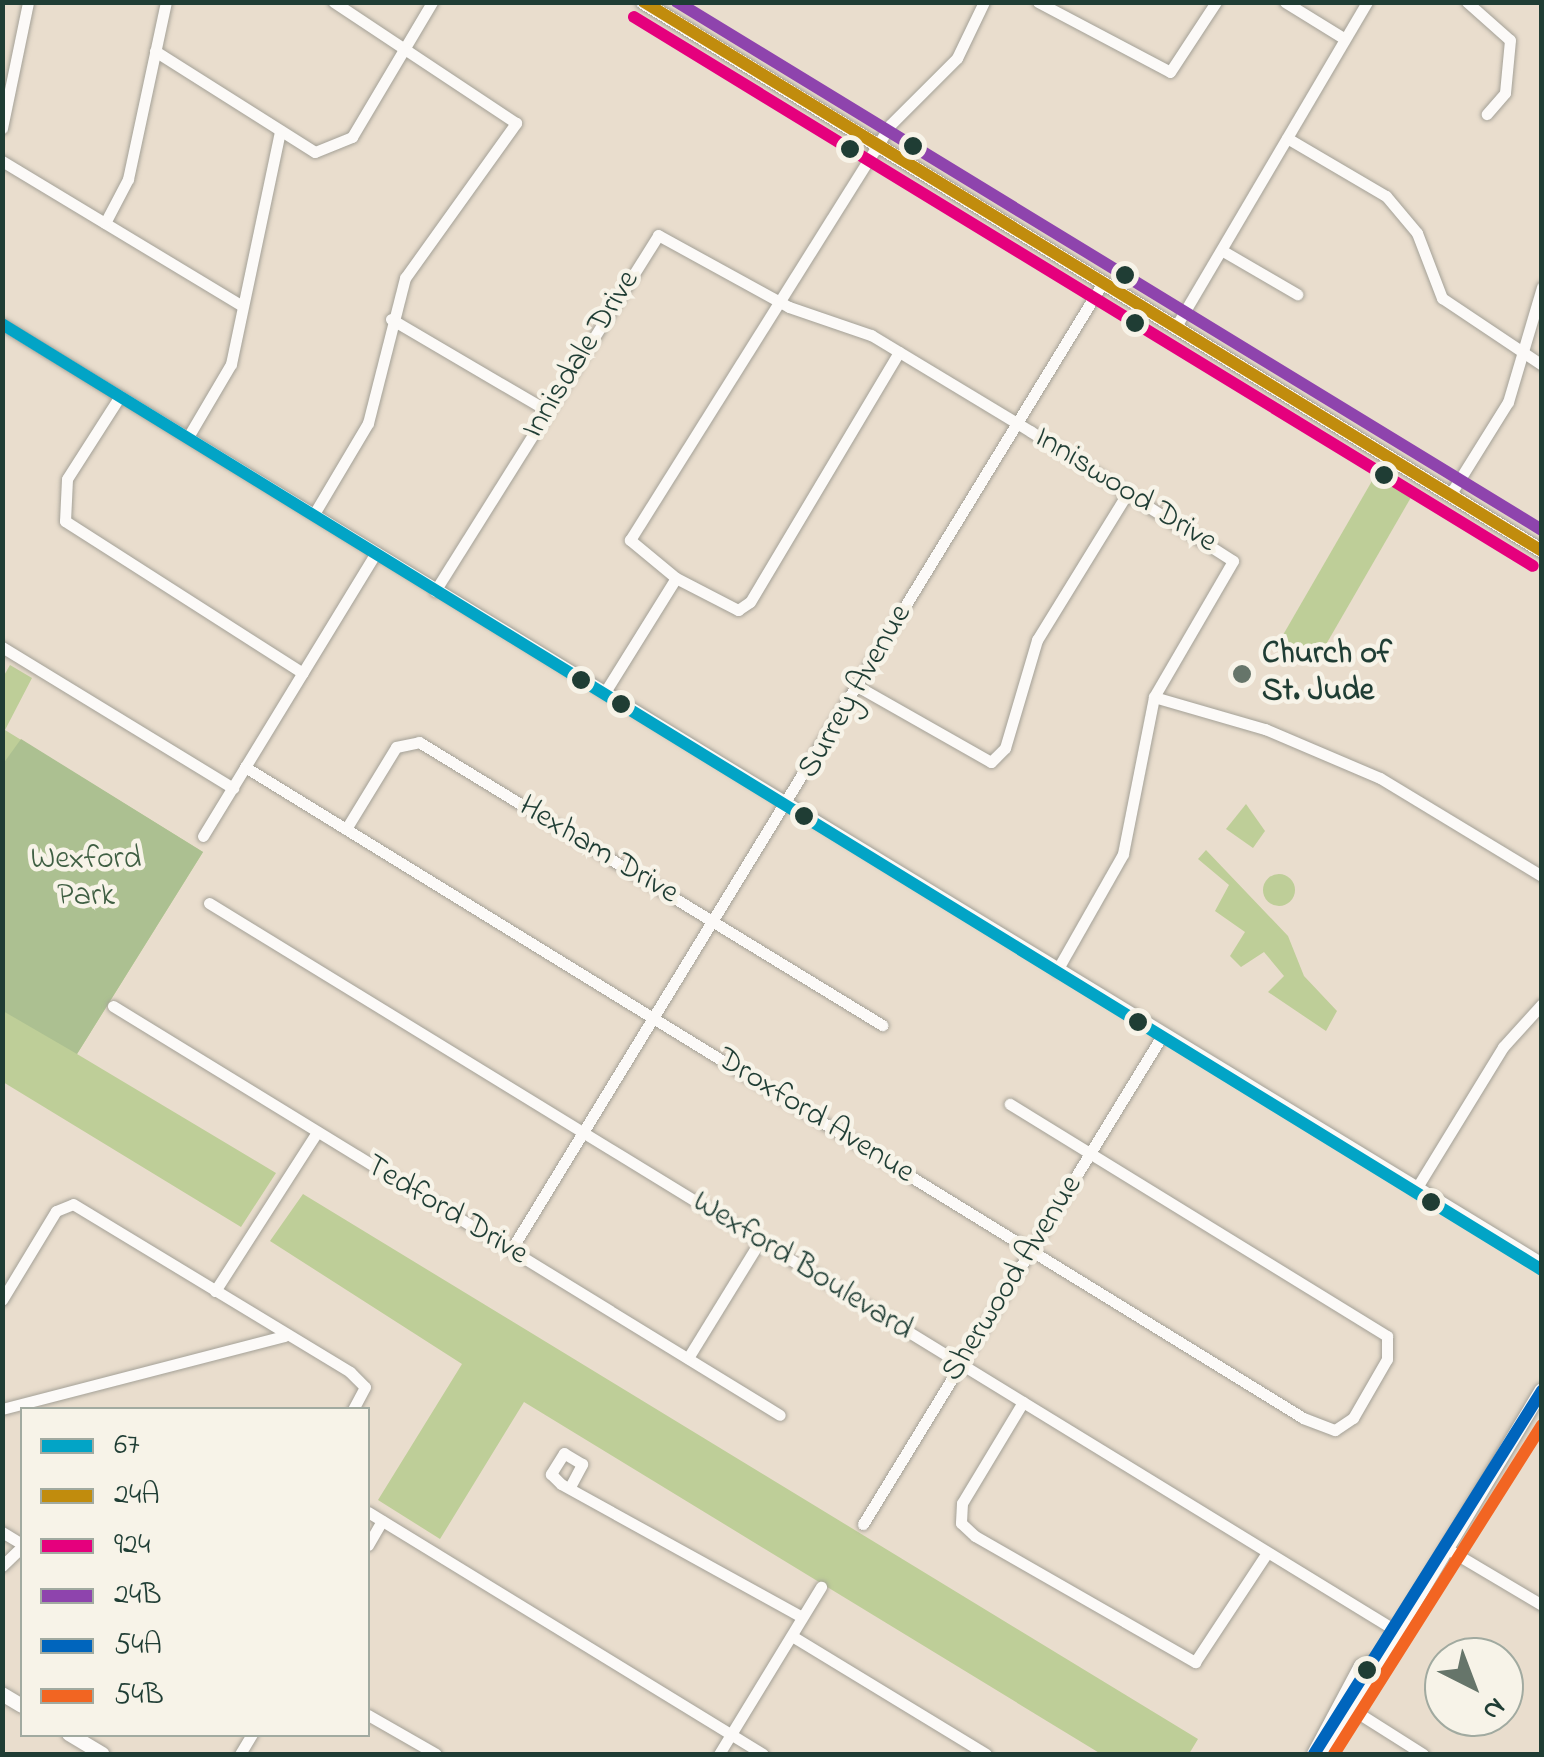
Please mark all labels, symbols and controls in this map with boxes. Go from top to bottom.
unlabelled marker [903,136,923,156]
unlabelled marker [840,139,860,159]
street label: Innisdale Drive [515,264,649,446]
unlabelled marker [1115,265,1135,285]
unlabelled marker [1125,313,1145,333]
street label: Inniswood Drive [1027,420,1223,562]
unlabelled marker [1374,465,1394,485]
street label: Surrey Avenue [791,598,921,786]
place label: Church of St. Jude [1262,637,1392,712]
marker: Church of St. Jude [1231,663,1253,685]
unlabelled marker [571,670,591,690]
unlabelled marker [611,694,631,714]
street label: Hexham Drive [511,788,685,914]
unlabelled marker [794,806,814,826]
park label: Wexford Park [31,842,141,917]
unlabelled marker [1128,1012,1148,1032]
street label: Droxford Avenue [709,1041,921,1193]
street label: Tedford Drive [358,1147,534,1275]
street label: Sherwood Avenue [934,1169,1092,1389]
street label: Wexford Boulevard [685,1184,919,1350]
unlabelled marker [1421,1192,1441,1212]
legend [20,1407,370,1737]
text: 67 [114,1424,140,1468]
text: 24A [114,1474,160,1518]
text: 924 [114,1524,150,1568]
text: 24B [114,1574,161,1618]
text: 54A [114,1624,162,1668]
north arrow [1424,1637,1524,1737]
unlabelled marker [1357,1660,1377,1680]
text: 54B [114,1674,164,1718]
text: N [1472,1687,1514,1730]

